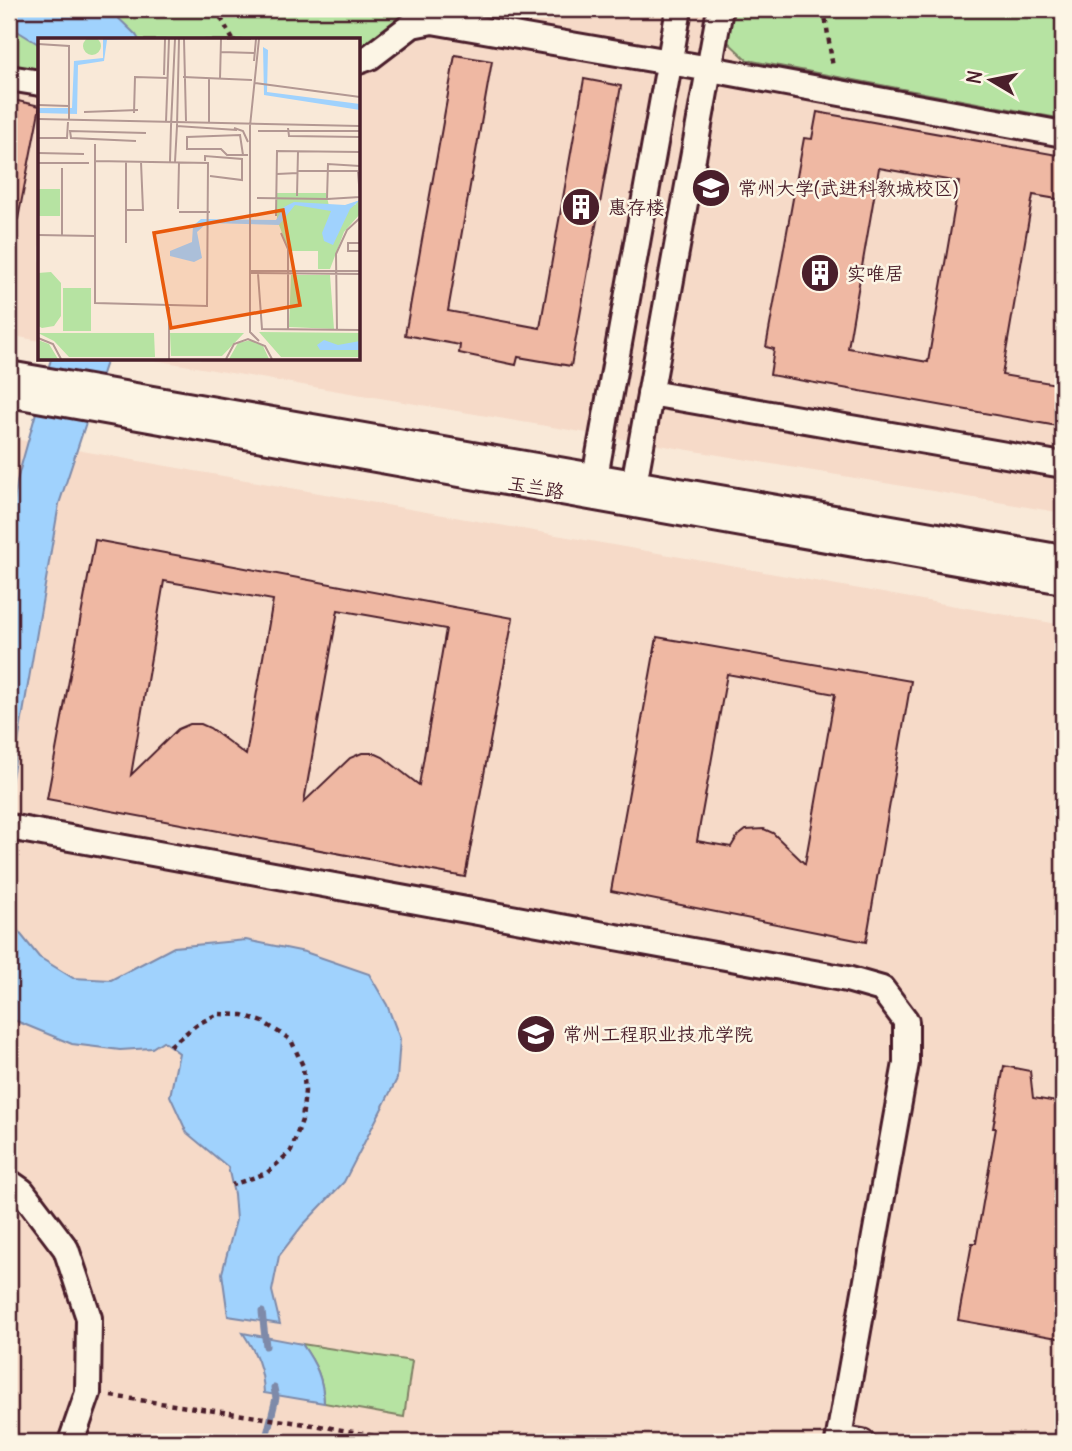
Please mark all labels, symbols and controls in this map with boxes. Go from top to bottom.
inset map [38,38,360,360]
north arrow [956,46,1026,116]
text: N [961,68,987,86]
school or university icon: 常州大学(武进科教城校区) [690,167,732,209]
place label: 常州大学(武进科教城校区) [738,176,959,200]
building icon: 惠存楼 [560,186,602,228]
place label: 惠存楼 [608,195,665,219]
building icon: 实唯居 [799,252,841,294]
place label: 实唯居 [847,261,904,285]
street label: 玉兰路 [506,470,566,504]
school or university icon: 常州工程职业技术学院 [515,1013,557,1055]
place label: 常州工程职业技术学院 [563,1022,753,1046]

